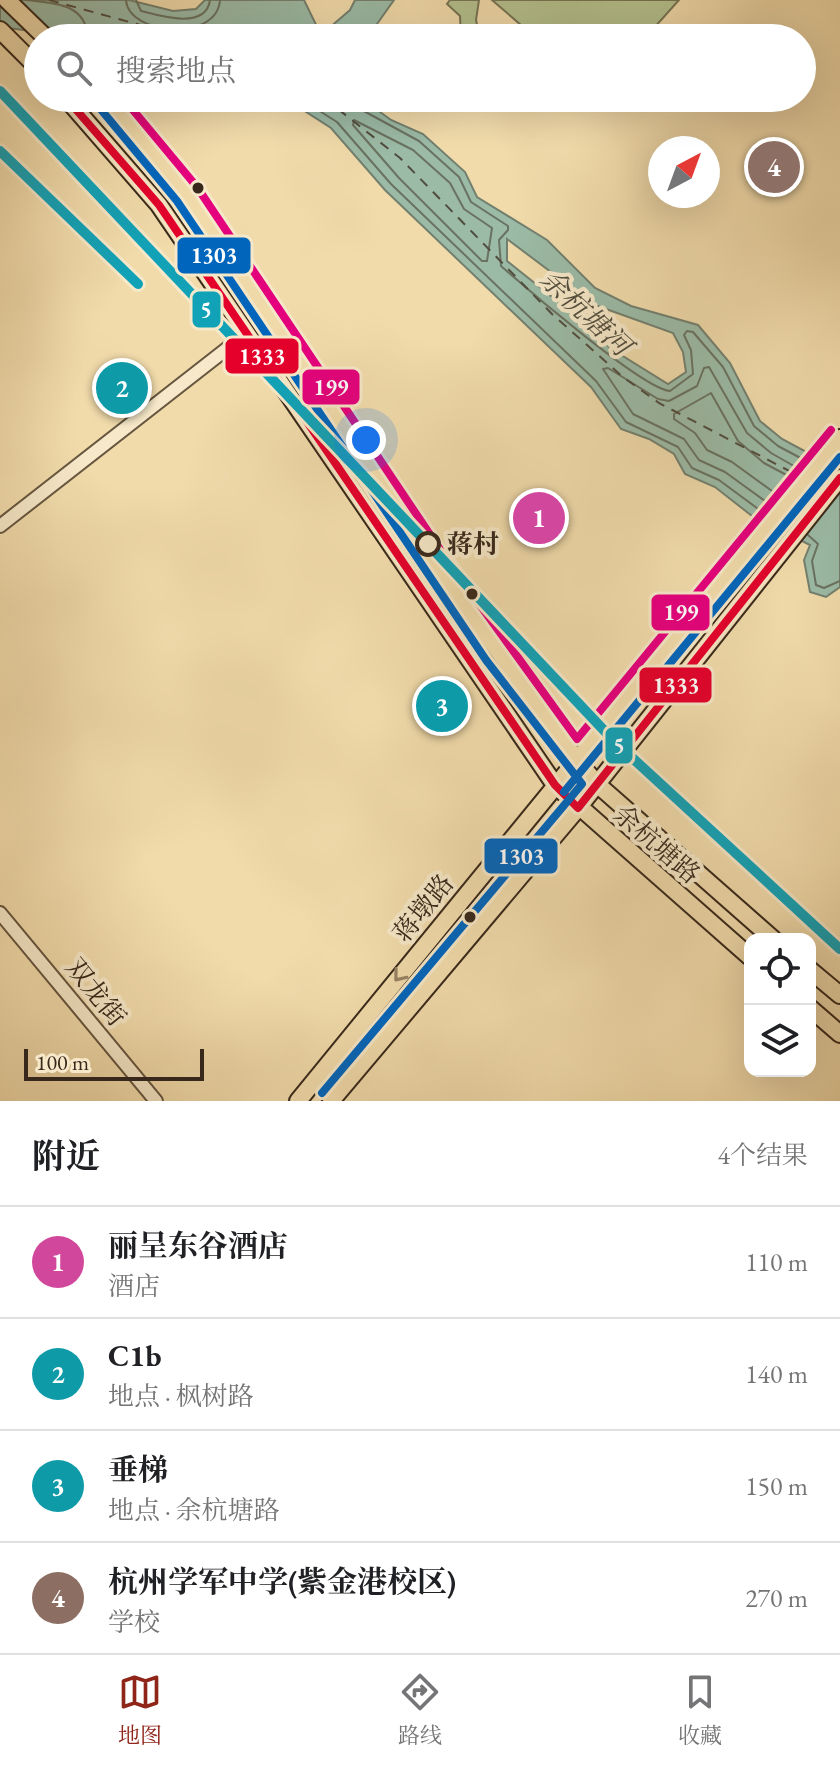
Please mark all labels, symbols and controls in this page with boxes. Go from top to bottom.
search box [24,24,816,112]
icon: search [52,46,96,90]
text: 搜索地点 [116,51,236,90]
north arrow [648,136,720,208]
pin: 4 [748,137,800,197]
unlabelled marker [190,180,206,196]
line badge: 1303 [176,236,252,275]
text: 1303 [191,241,237,270]
water label: 余杭塘河 [533,261,643,367]
line badge: 5 [191,290,222,329]
text: 5 [200,295,212,324]
line badge: 1333 [224,337,300,375]
text: 1333 [239,342,285,371]
pin: 2 [96,358,148,418]
line badge: 199 [301,368,361,406]
text: 199 [314,373,349,402]
your location [346,420,386,460]
pin: 1 [513,488,565,548]
place label: 蒋村 [447,527,499,561]
marker: 蒋村 [416,532,440,556]
unlabelled marker [464,586,480,602]
line badge: 199 [650,593,711,632]
text: 199 [664,598,699,627]
line badge: 1333 [638,666,713,704]
text: 1333 [653,671,699,700]
pin: 3 [416,676,468,736]
line badge: 5 [604,726,634,765]
text: 5 [613,731,625,760]
street label: 余杭塘路 [607,797,707,891]
line badge: 1303 [483,837,559,875]
text: 1303 [498,842,544,871]
street label: 蒋墩路 [385,867,461,949]
unlabelled marker [462,909,478,925]
map controls [744,933,816,1077]
button: locate [744,933,816,1005]
street label: 双龙街 [58,951,134,1033]
one-way arrow [394,967,409,981]
button: layers [744,1005,816,1077]
scale bar [24,1045,204,1081]
text: 100 m [36,1048,89,1077]
text: 附近 [32,1134,100,1178]
text: 4个结果 [718,1138,808,1172]
text: 丽呈东谷酒店 [108,1226,288,1265]
text: 1 [51,1245,65,1279]
text: 110 m [745,1245,808,1279]
text: 酒店 [108,1269,160,1303]
text: C1b [108,1336,161,1375]
text: 2 [51,1357,65,1391]
text: 140 m [745,1357,808,1391]
text: 地点 · 枫树路 [108,1379,254,1413]
text: 垂梯 [108,1450,168,1489]
text: 3 [51,1469,65,1503]
text: 150 m [745,1469,808,1503]
text: 地点 · 余杭塘路 [108,1493,280,1527]
text: 杭州学军中学(紫金港校区) [108,1562,456,1601]
text: 4 [51,1581,65,1615]
text: 270 m [745,1581,808,1615]
text: 学校 [108,1605,160,1639]
tab: 地图 [118,1670,162,1750]
tab: 路线 [398,1670,442,1750]
tab: 收藏 [678,1670,722,1750]

